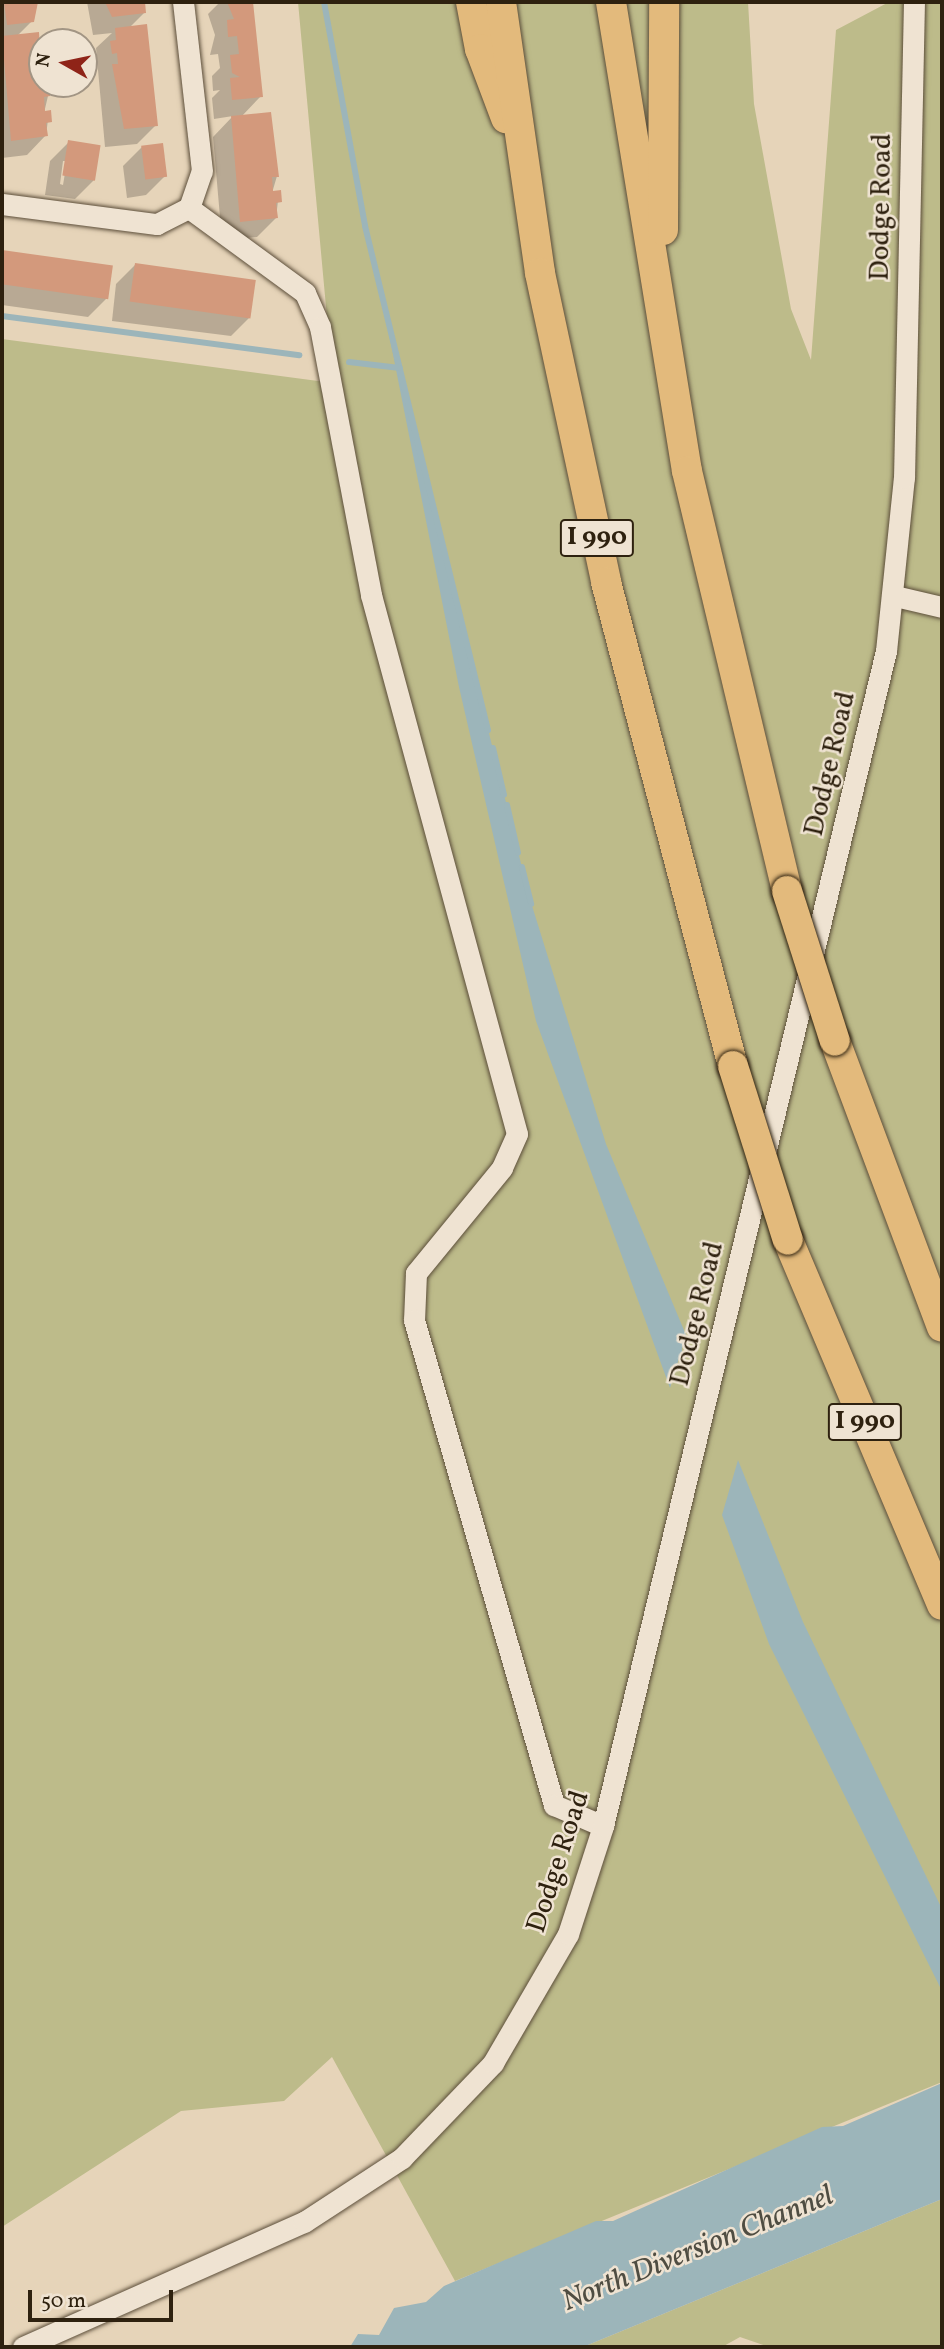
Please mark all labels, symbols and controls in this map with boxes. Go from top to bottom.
north arrow [28,28,98,98]
text: N [30,51,58,69]
street label: Dodge Road [864,133,900,281]
road number: I 990 [558,516,636,560]
street label: Dodge Road [798,688,864,840]
street label: Dodge Road [664,1238,732,1390]
road number: I 990 [826,1400,903,1444]
street label: Dodge Road [520,1787,598,1937]
water label: North Diversion Channel [557,2178,839,2320]
scale bar [32,2276,177,2320]
text: 50 m [41,2287,86,2316]

